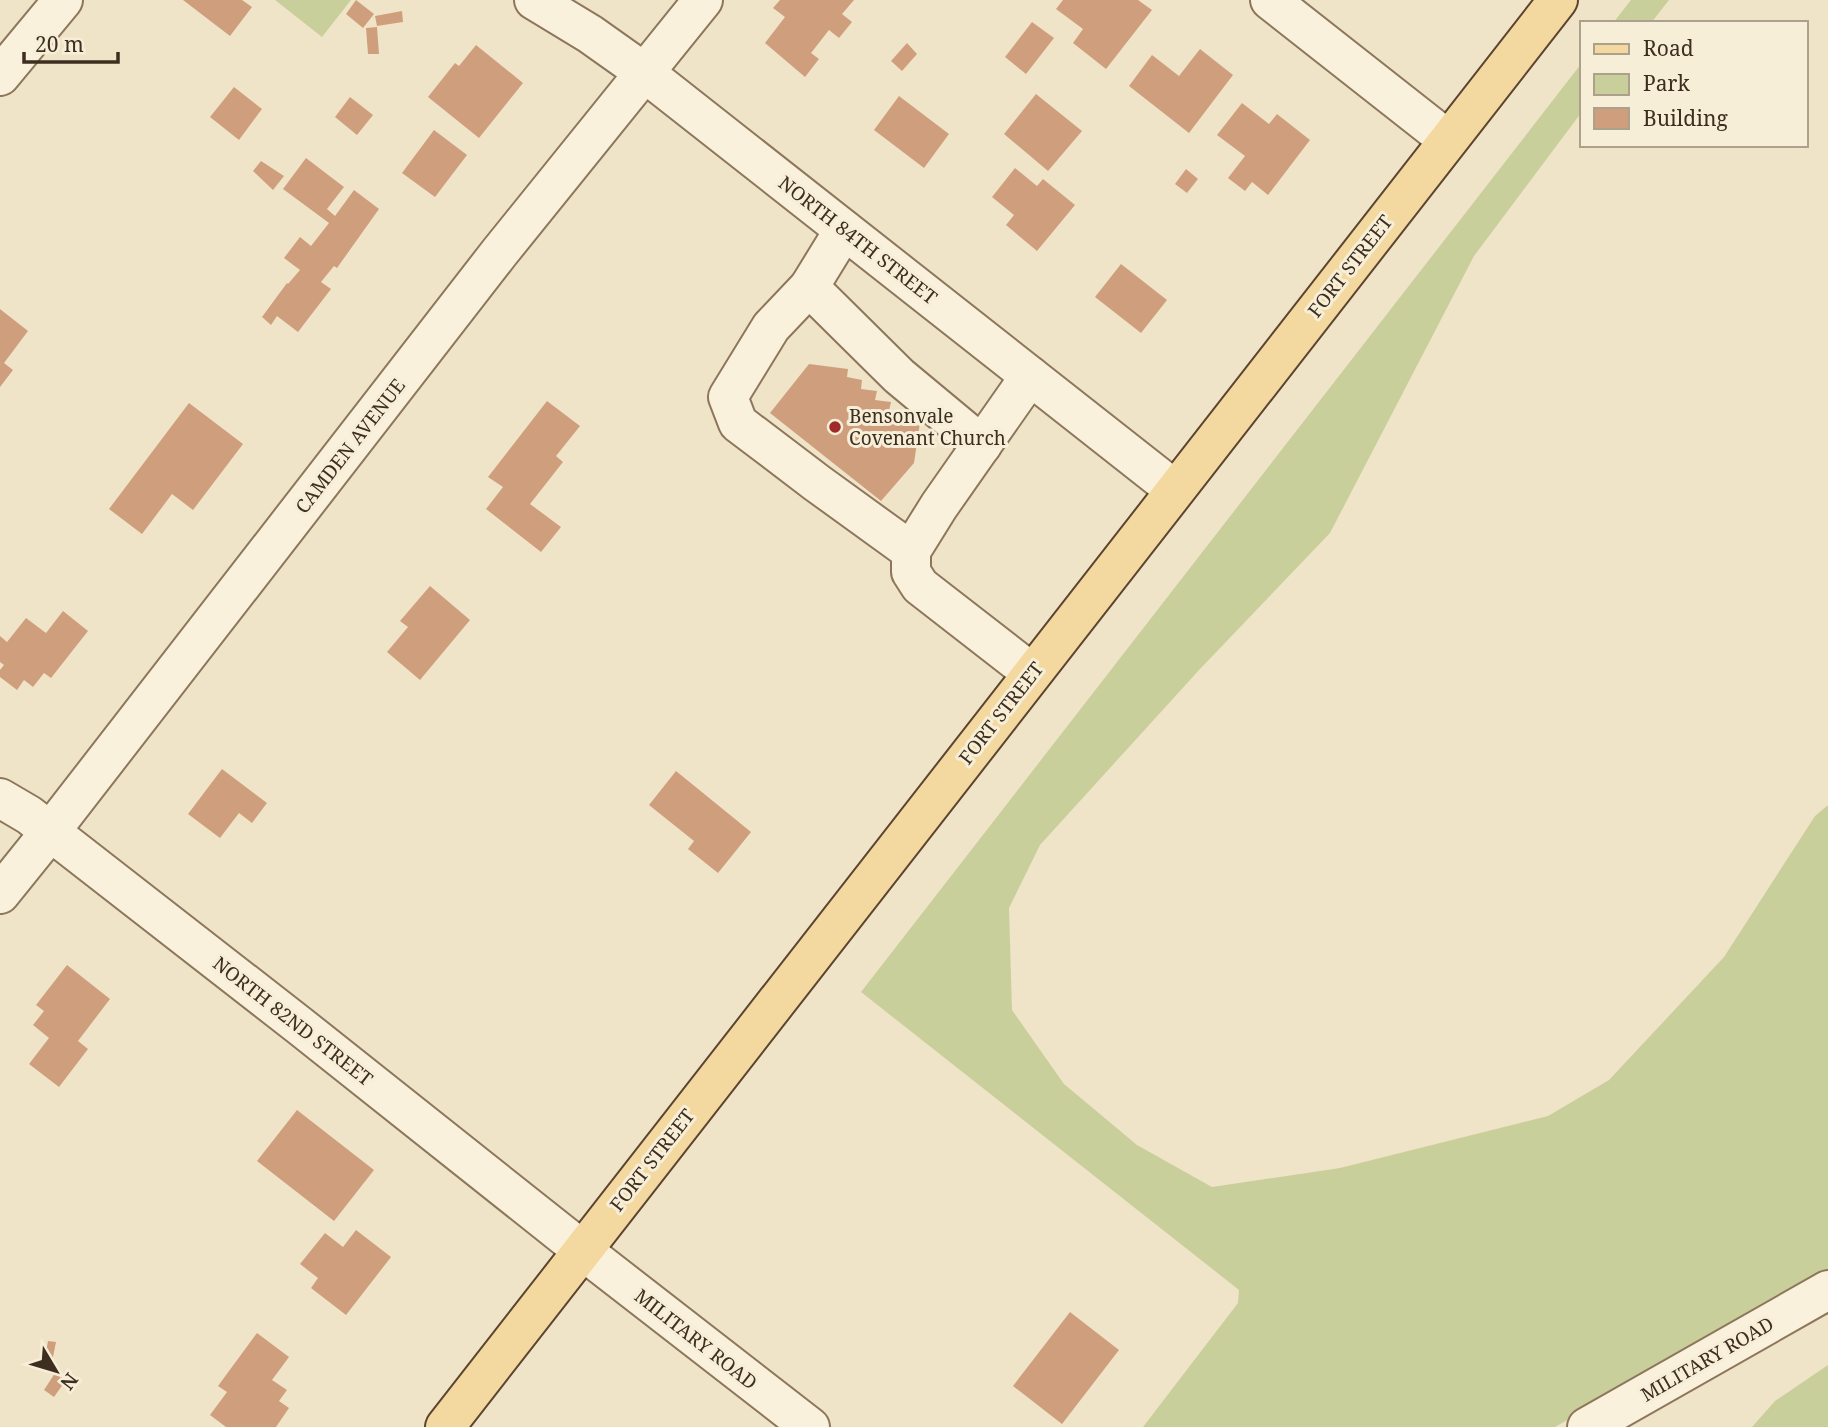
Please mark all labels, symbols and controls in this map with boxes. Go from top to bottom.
scale bar [24,21,119,65]
legend [1580,21,1807,147]
text: 20 m [35,30,84,58]
text: Road [1643,34,1694,62]
text: Park [1643,69,1690,97]
text: Building [1643,104,1728,132]
street label: NORTH 84TH STREET [773,170,943,310]
street label: FORT STREET [1302,209,1398,323]
street label: CAMDEN AVENUE [289,373,411,519]
place label: Bensonvale Covenant Church [849,403,1006,451]
marker: Bensonvale Covenant Church [827,419,843,435]
street label: FORT STREET [953,656,1049,770]
street label: NORTH 82ND STREET [208,950,379,1092]
street label: FORT STREET [604,1103,700,1217]
street label: MILITARY ROAD [629,1283,763,1395]
street label: MILITARY ROAD [1636,1310,1778,1408]
north arrow [21,1336,91,1406]
text: N [55,1368,84,1395]

